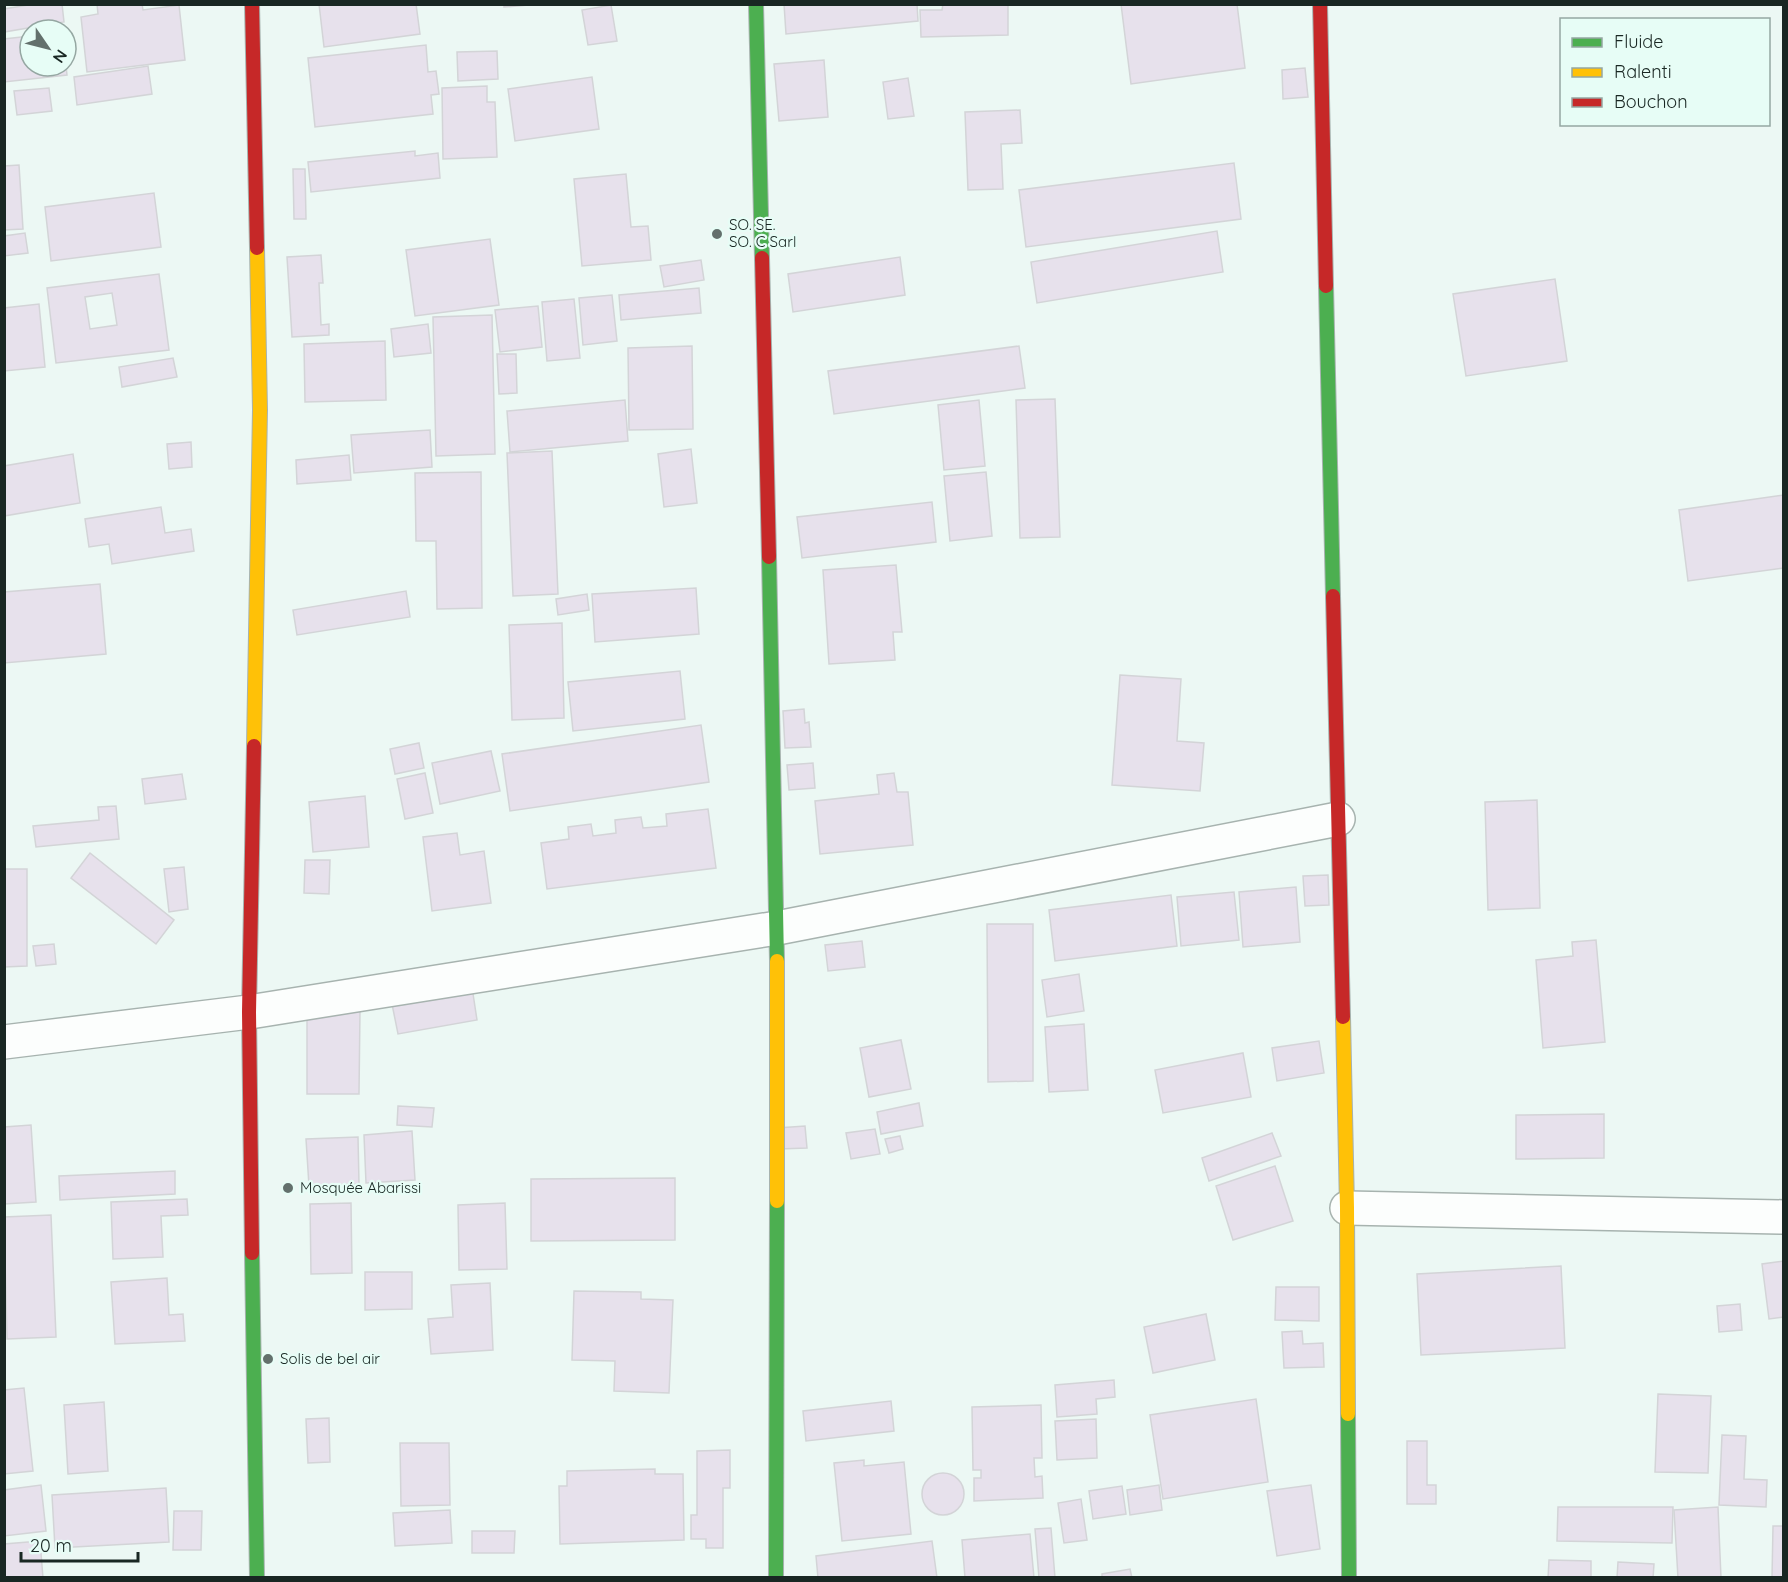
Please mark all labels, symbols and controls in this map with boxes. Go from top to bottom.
north arrow [18,18,78,78]
legend [1560,18,1770,126]
text: Fluide [1614,30,1663,53]
text: N [49,46,72,67]
text: Ralenti [1614,60,1672,83]
text: Bouchon [1614,90,1688,113]
place label: SO. SE. SO. C Sarl [729,215,796,251]
marker: SO. SE. SO. C Sarl [710,227,724,241]
place label: Mosquée Abarissi [300,1178,421,1197]
marker: Mosquée Abarissi [281,1181,295,1195]
place label: Solis de bel air [280,1349,380,1368]
marker: Solis de bel air [261,1352,275,1366]
scale bar [21,1525,138,1563]
text: 20 m [30,1534,72,1557]

